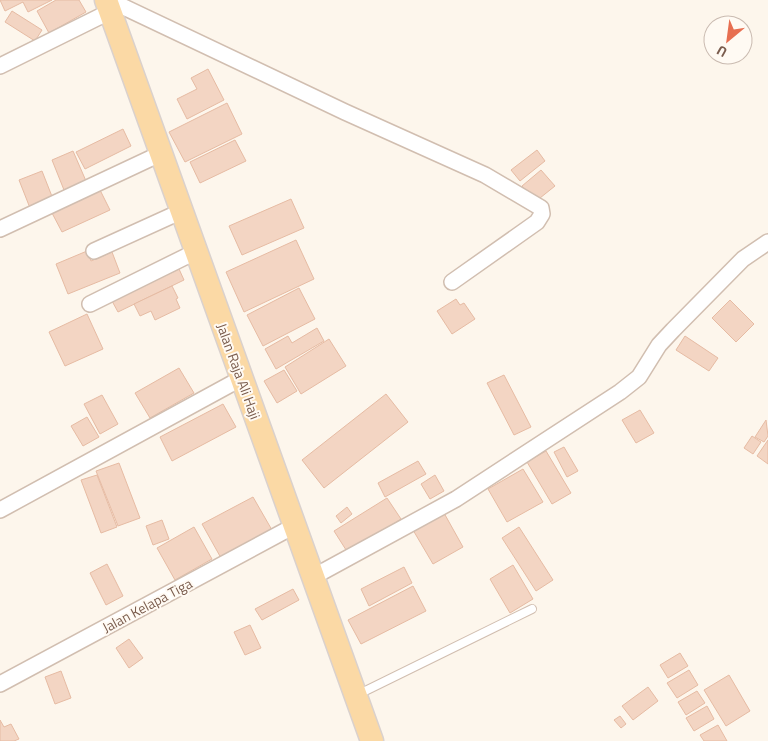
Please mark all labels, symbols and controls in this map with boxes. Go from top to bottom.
north arrow [703,15,753,65]
text: U [712,40,731,63]
street label: Jalan Raja Ali Haji [212,320,266,422]
street label: Jalan Kelapa Tiga [98,572,196,638]

